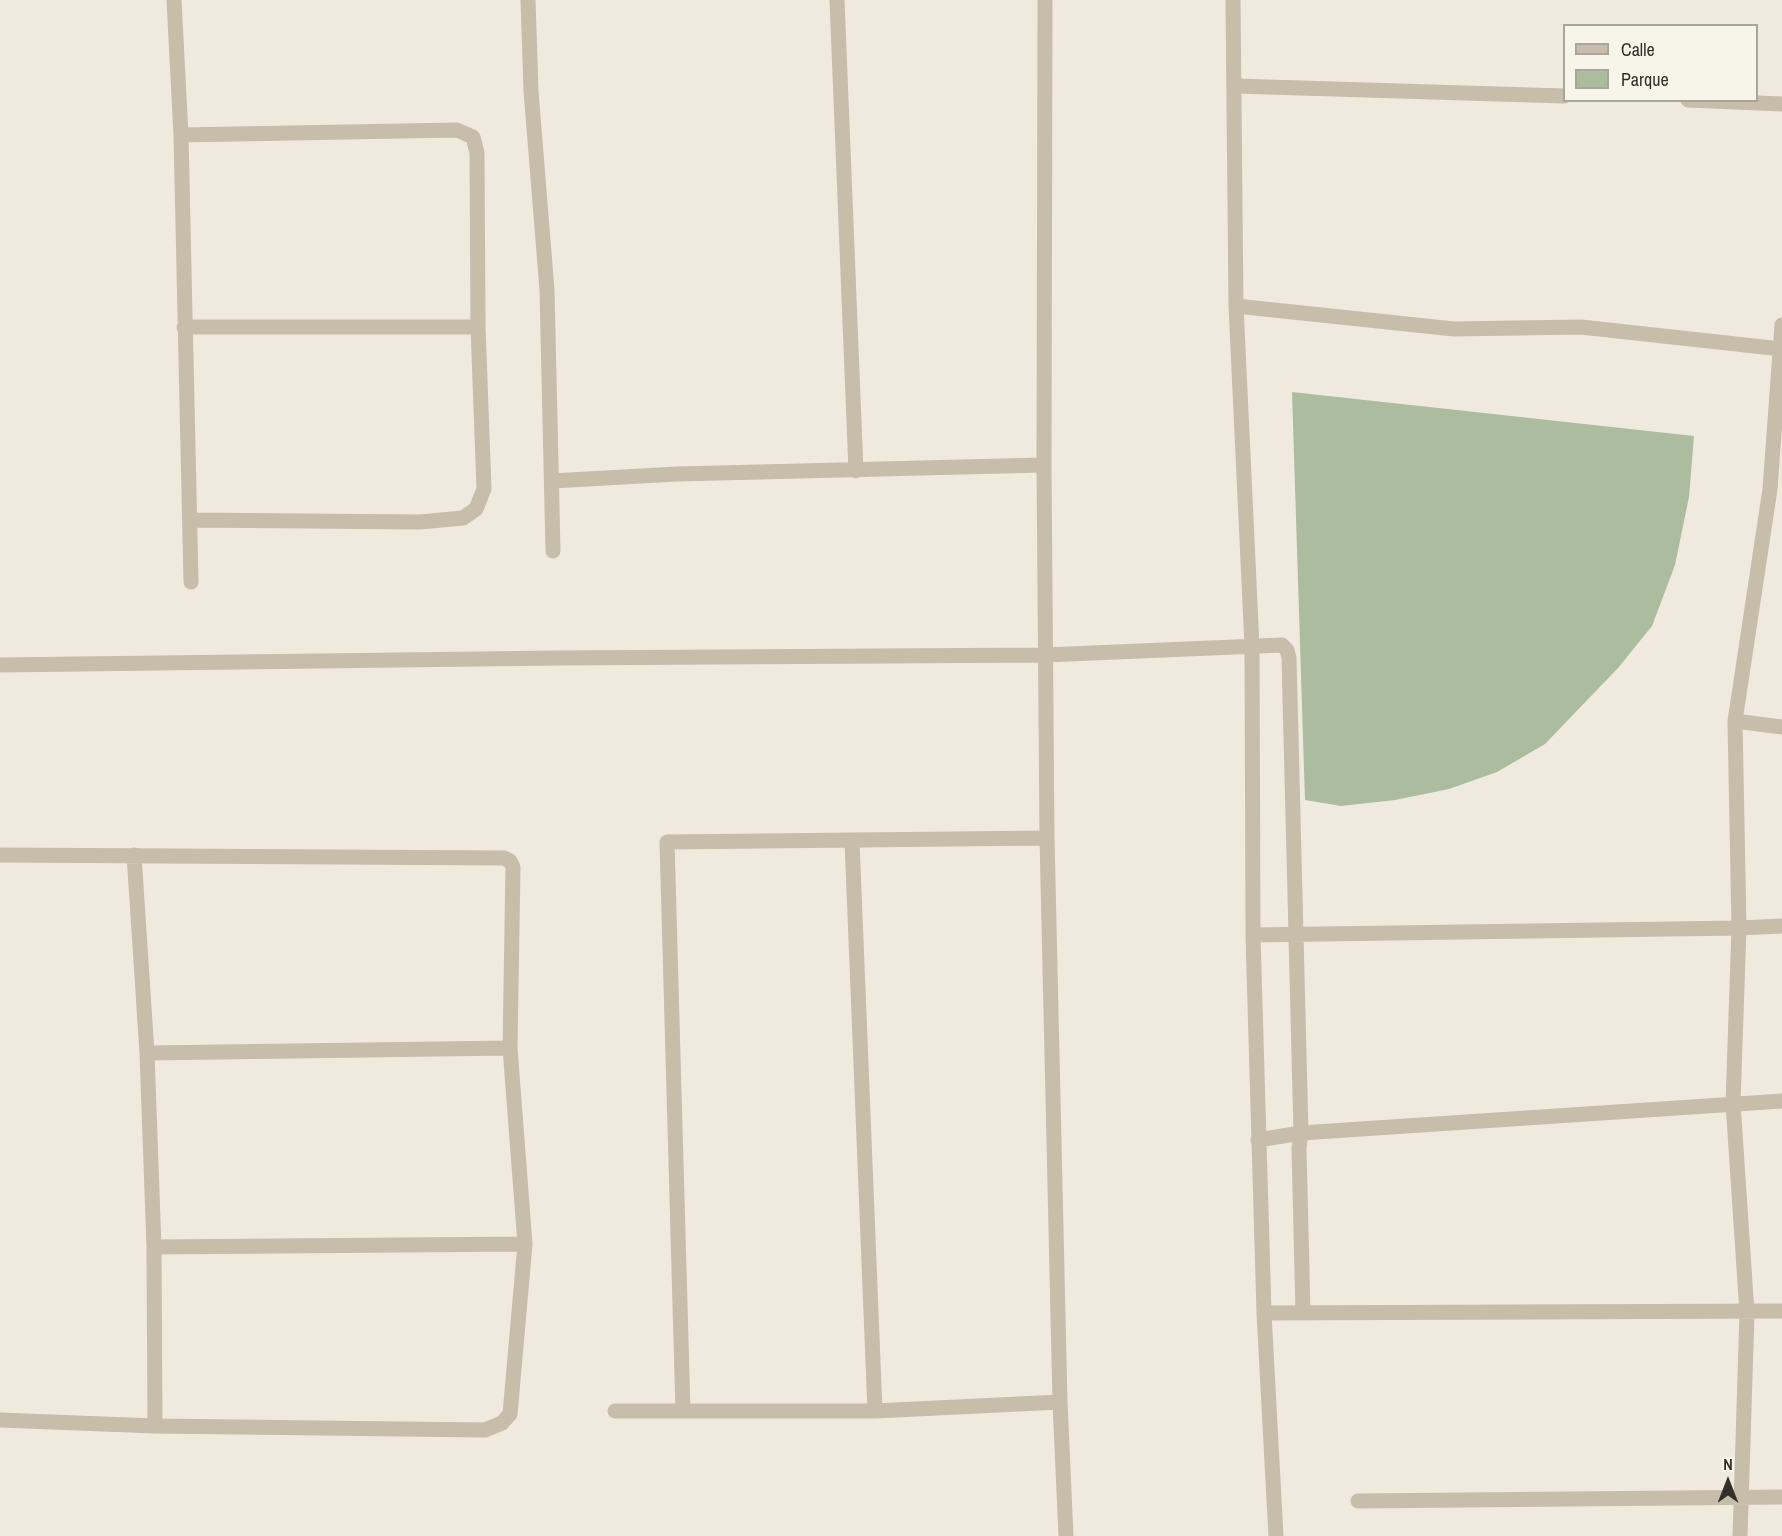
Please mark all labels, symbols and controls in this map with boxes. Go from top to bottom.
legend [1563,24,1758,102]
text: Calle [1621,37,1655,62]
text: Parque [1621,67,1669,92]
north arrow [1698,1452,1758,1512]
text: N [1723,1453,1733,1475]

